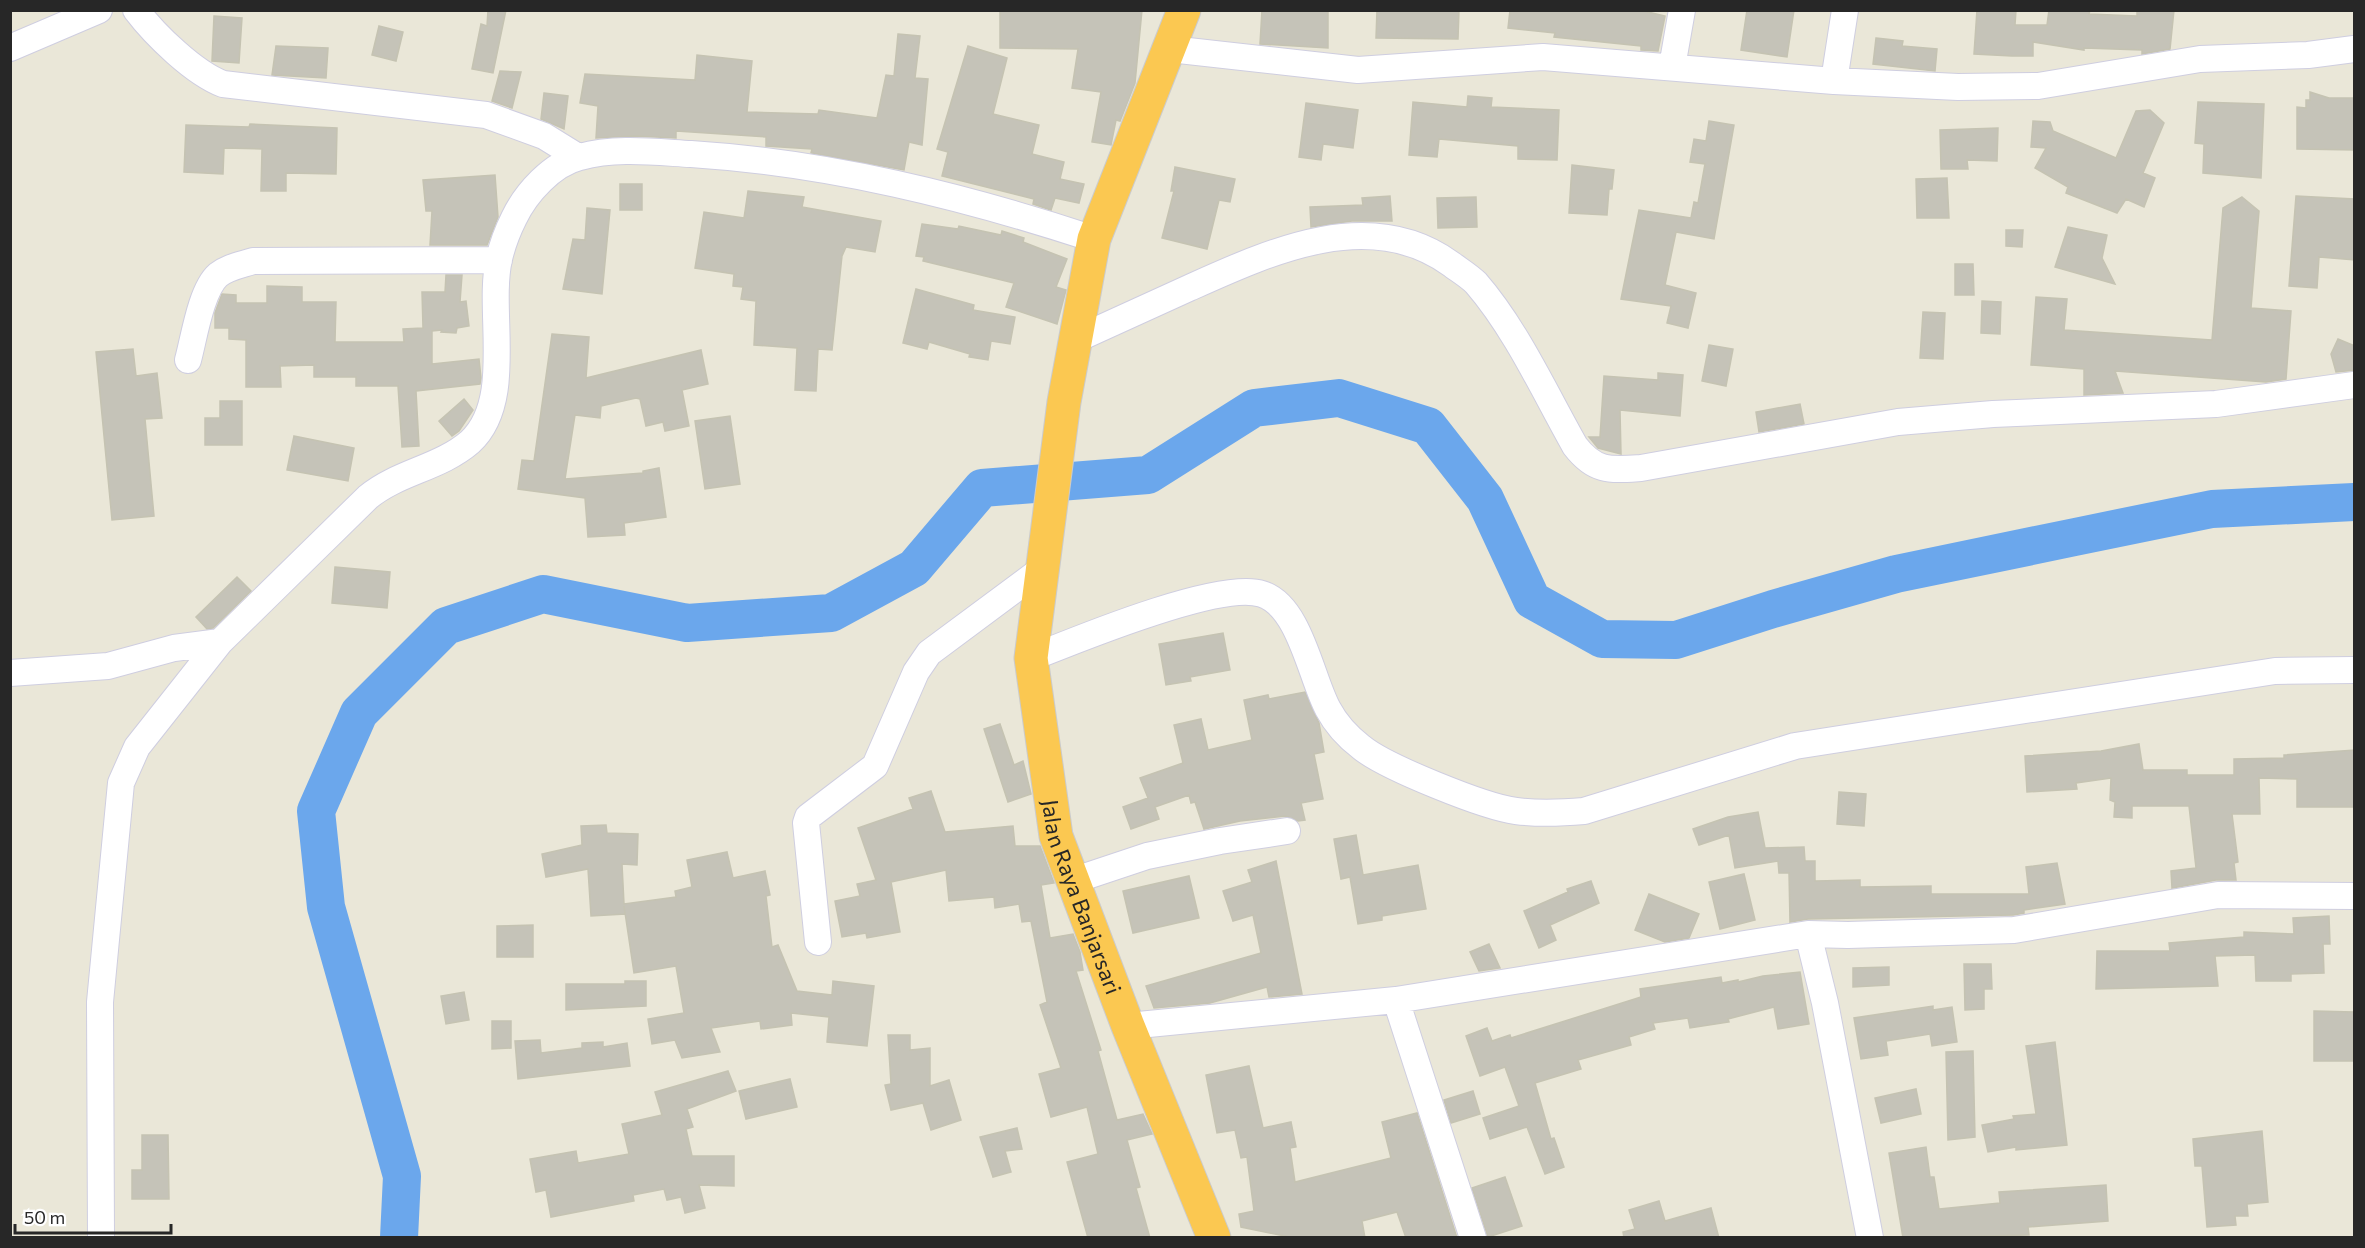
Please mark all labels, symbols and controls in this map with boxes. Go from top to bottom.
street label: Jalan Raya Banjarsari [1037,798,1128,998]
scale bar [15,1197,171,1235]
text: 50 m [24,1206,65,1228]

